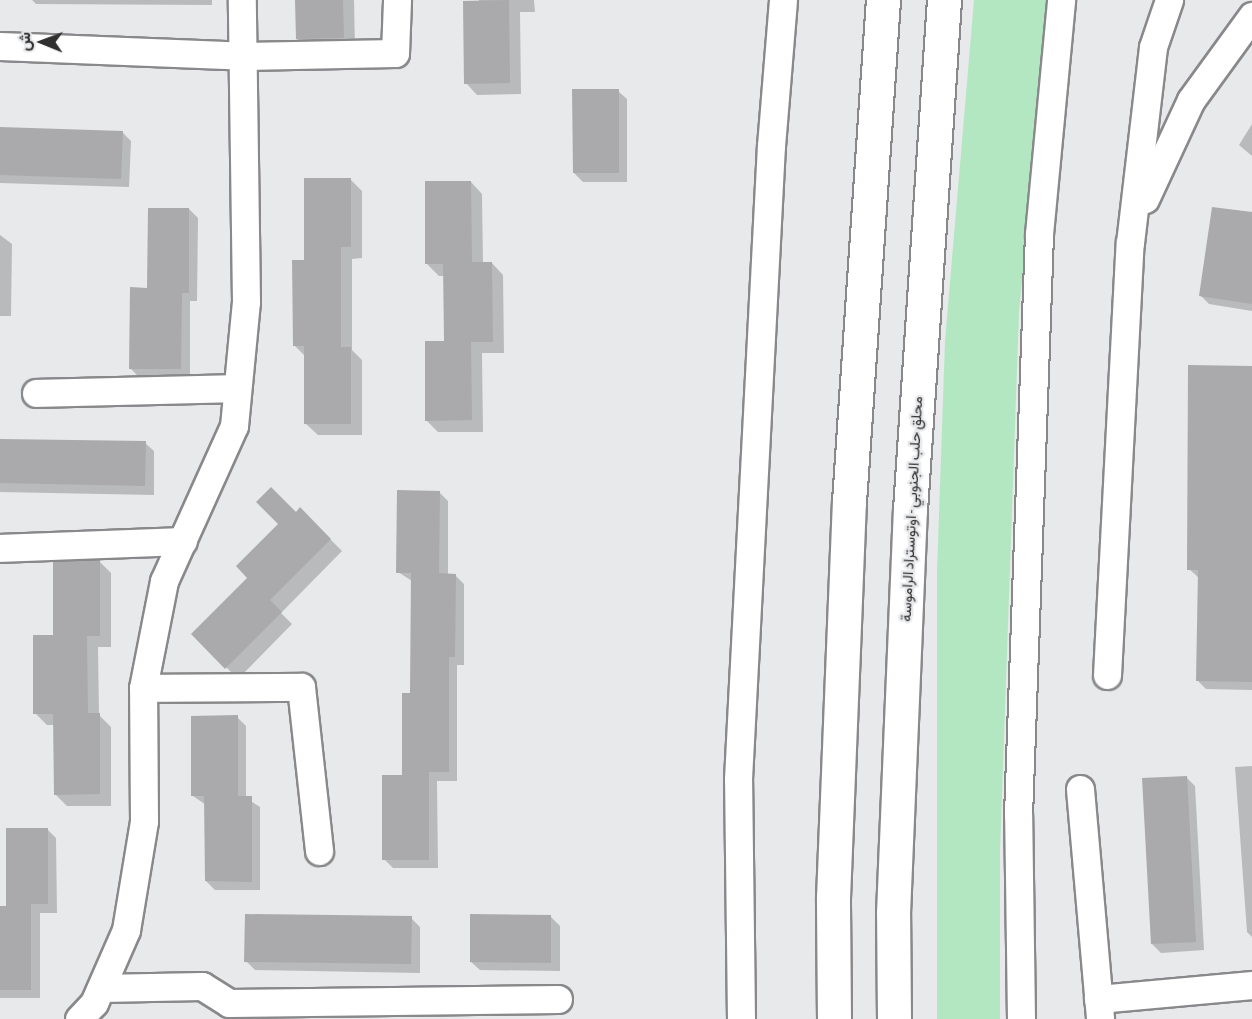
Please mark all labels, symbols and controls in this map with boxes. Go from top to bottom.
north arrow [12,12,72,72]
text: ش [15,32,33,51]
street label: محلق حلب الجنوبي - اوتوستراد الراموسة [896,396,926,622]

